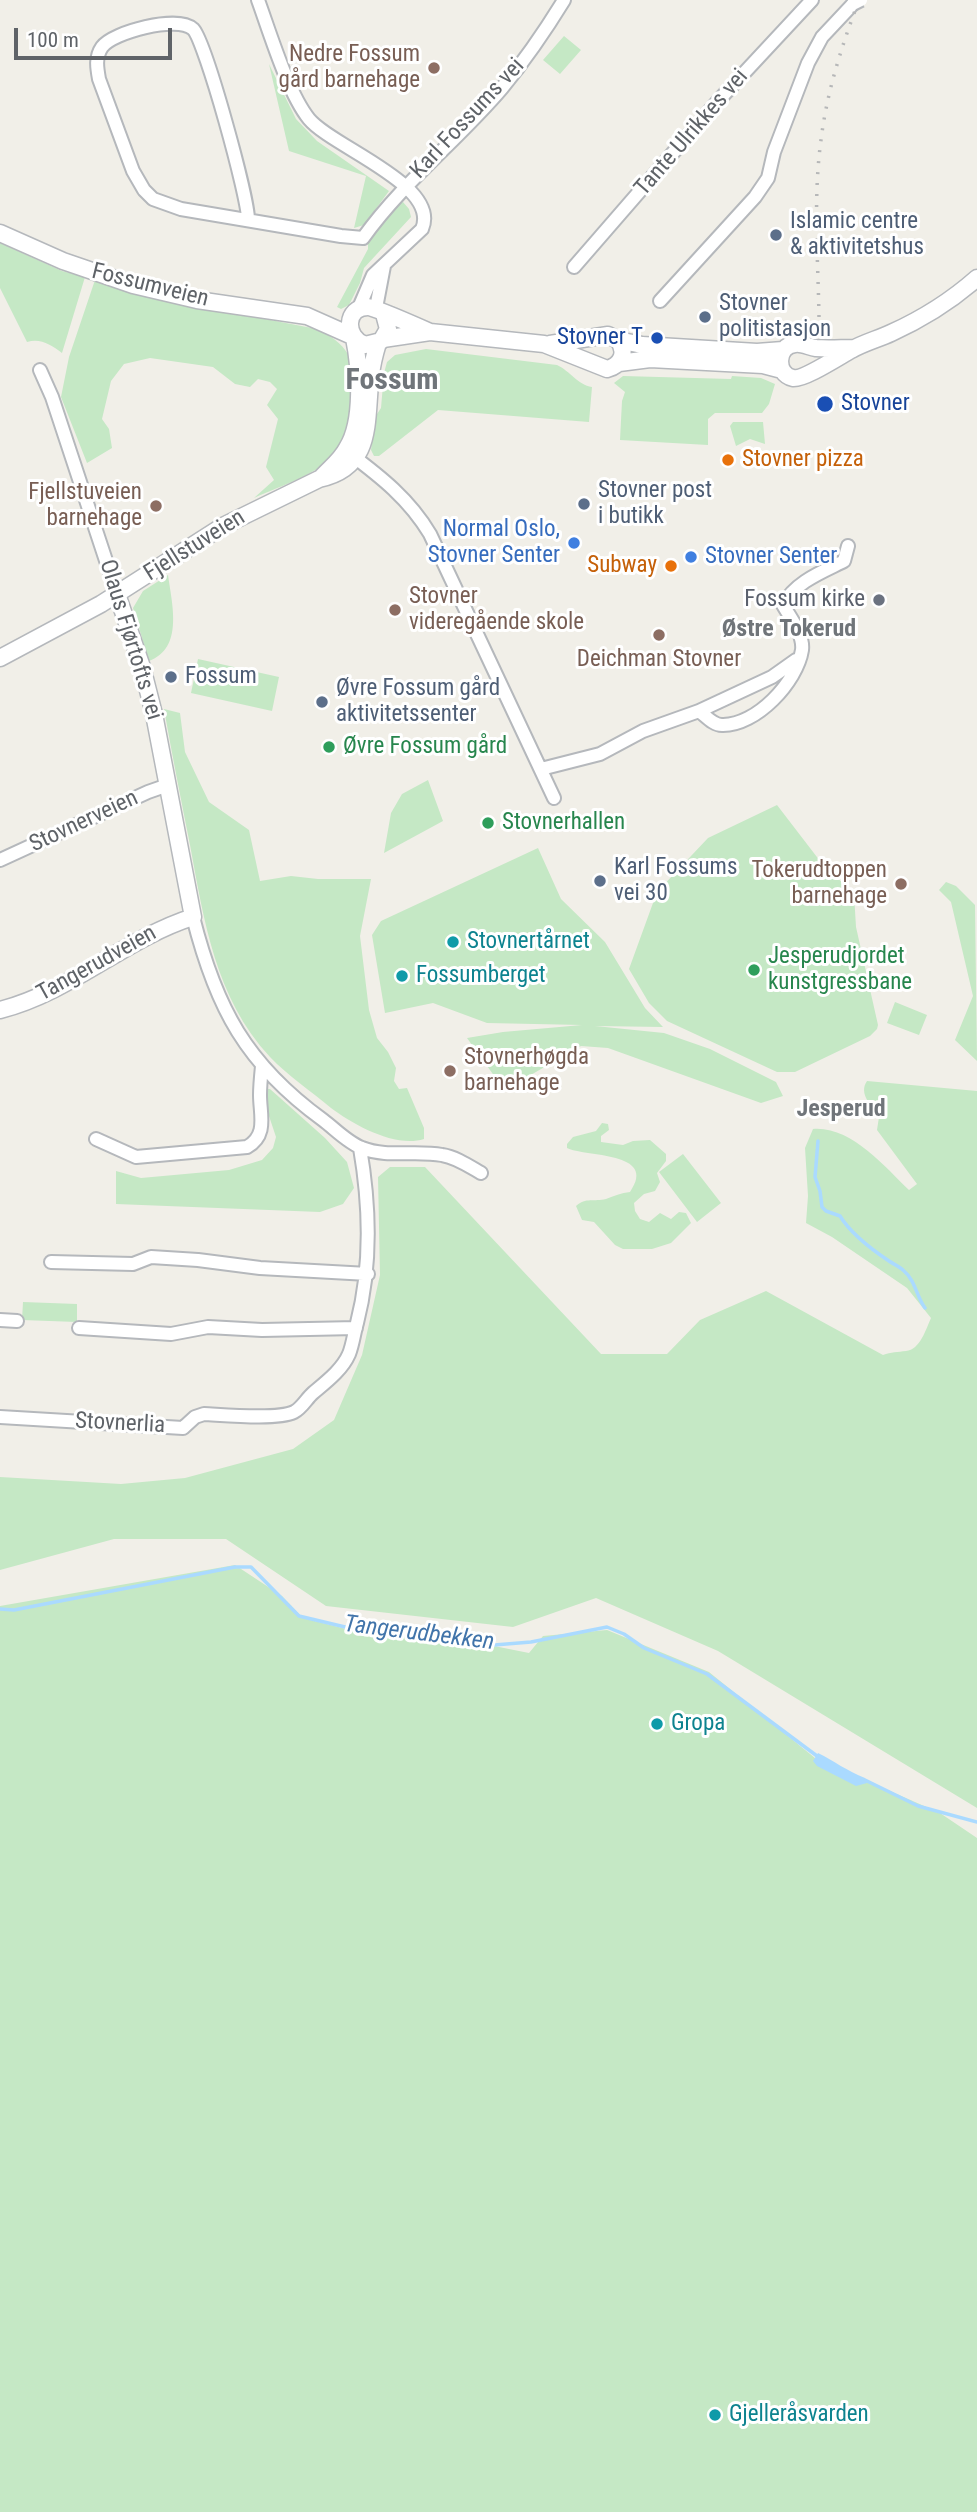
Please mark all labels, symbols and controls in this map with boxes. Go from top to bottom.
scale bar [18,14,175,58]
text: 100 m [27,28,79,52]
place label: Nedre Fossum gård barnehage [279,41,420,95]
street label: Karl Fossums vei [405,53,531,185]
marker: Nedre Fossum gård barnehage [426,60,442,76]
street label: Tante Ulrikkes vei [629,64,755,202]
place label: Islamic centre & aktivitetshus [790,208,924,262]
marker: Islamic centre & aktivitetshus [768,227,784,243]
street label: Fossumveien [89,258,211,314]
place label: Stovner politistasjon [719,290,831,344]
marker: Stovner politistasjon [697,309,713,325]
place label: Stovner T [557,324,643,352]
marker: Stovner T [649,330,665,346]
district label: Fossum [345,363,439,399]
place label: Stovner [841,390,910,418]
marker: Stovner [815,394,835,414]
place label: Stovner pizza [742,446,864,474]
marker: Stovner pizza [720,452,736,468]
place label: Stovner post i butikk [598,477,712,531]
place label: Fjellstuveien barnehage [28,479,142,533]
marker: Stovner post i butikk [576,496,592,512]
marker: Fjellstuveien barnehage [148,498,164,514]
street label: Fjellstuveien [140,504,250,588]
place label: Normal Oslo, Stovner Senter [428,516,560,570]
marker: Normal Oslo, Stovner Senter [566,535,582,551]
place label: Stovner Senter [705,543,837,571]
marker: Stovner Senter [683,549,699,565]
place label: Subway [587,552,657,580]
street label: Olaus Fjørtofts vei [93,557,167,723]
marker: Subway [663,558,679,574]
place label: Stovner videregående skole [409,583,584,637]
place label: Fossum kirke [744,586,865,614]
marker: Fossum kirke [871,592,887,608]
marker: Stovner videregående skole [387,602,403,618]
district label: Østre Tokerud [722,616,856,644]
marker: Deichman Stovner [651,627,667,643]
place label: Deichman Stovner [577,646,741,674]
place label: Fossum [185,663,257,691]
marker: Fossum [163,669,179,685]
place label: Øvre Fossum gård aktivitetssenter [336,675,500,729]
marker: Øvre Fossum gård aktivitetssenter [314,694,330,710]
place label: Øvre Fossum gård [343,733,507,761]
marker: Øvre Fossum gård [321,739,337,755]
street label: Stovnerveien [25,785,143,859]
place label: Stovnerhallen [502,809,625,837]
marker: Stovnerhallen [480,815,496,831]
place label: Karl Fossums vei 30 [614,854,737,908]
place label: Tokerudtoppen barnehage [751,857,887,911]
marker: Karl Fossums vei 30 [592,873,608,889]
marker: Tokerudtoppen barnehage [893,876,909,892]
street label: Tangerudveien [32,920,162,1008]
place label: Stovnertårnet [467,928,590,956]
marker: Stovnertårnet [445,934,461,950]
place label: Jesperudjordet kunstgressbane [768,943,912,997]
place label: Fossumberget [416,962,546,990]
marker: Jesperudjordet kunstgressbane [746,962,762,978]
marker: Fossumberget [394,968,410,984]
place label: Stovnerhøgda barnehage [464,1044,589,1098]
marker: Stovnerhøgda barnehage [442,1063,458,1079]
district label: Jesperud [796,1096,886,1124]
street label: Stovnerlia [74,1408,166,1440]
water label: Tangerudbekken [342,1611,496,1657]
place label: Gropa [671,1710,725,1738]
marker: Gropa [649,1716,665,1732]
place label: Gjelleråsvarden [729,2401,869,2429]
marker: Gjelleråsvarden [707,2407,723,2423]

